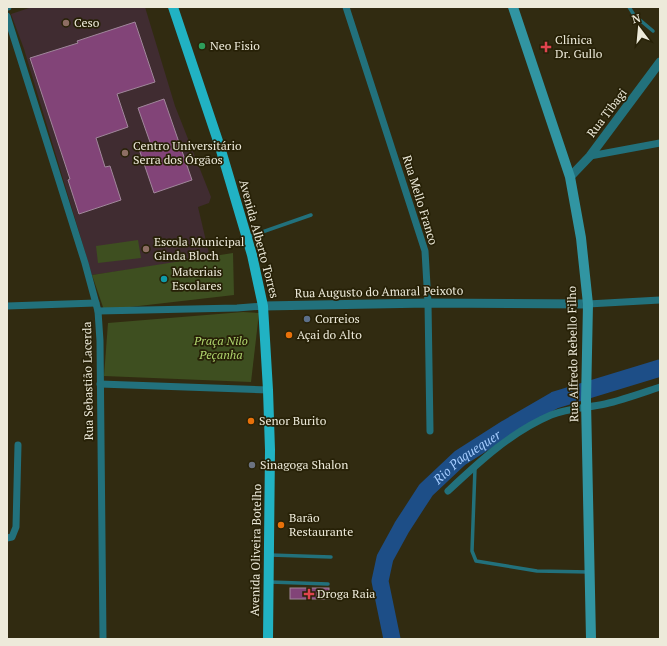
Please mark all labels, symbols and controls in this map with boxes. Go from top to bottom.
north arrow [619,8,659,48]
text: N [630,10,643,26]
place label: Ceso [74,15,100,30]
marker: Ceso [61,18,71,28]
place label: Clínica Dr. Gullo [555,32,603,61]
place label: Neo Fisio [210,38,260,53]
marker: Neo Fisio [197,41,207,51]
marker: Clínica Dr. Gullo [540,41,552,53]
street label: Rua Tibagi [583,85,630,140]
place label: Centro Universitário Serra dos Órgãos [133,138,242,167]
marker: Centro Universitário Serra dos Órgãos [120,148,130,158]
street label: Rua Mello Franco [400,153,441,247]
street label: Avenida Alberto Torres [236,178,283,300]
place label: Escola Municipal Ginda Bloch [154,234,245,263]
marker: Escola Municipal Ginda Bloch [141,244,151,254]
place label: Materiais Escolares [172,264,222,293]
marker: Materiais Escolares [159,274,169,284]
street label: Rua Augusto do Amaral Peixoto [295,283,464,300]
street label: Rua Alfredo Rebello Filho [564,285,581,422]
place label: Correios [315,311,360,326]
marker: Correios [302,314,312,324]
street label: Rua Sebastião Lacerda [79,321,96,441]
place label: Açai do Alto [297,327,362,342]
marker: Açai do Alto [284,330,294,340]
park label: Praça Nilo Peçanha [193,333,248,363]
place label: Senor Burito [259,413,327,428]
marker: Senor Burito [246,416,256,426]
water label: Rio Paquequer [428,425,505,489]
place label: Sinagoga Shalon [260,457,348,472]
marker: Sinagoga Shalon [247,460,257,470]
street label: Avenida Oliveira Botelho [247,483,264,616]
place label: Barão Restaurante [289,510,353,539]
marker: Barão Restaurante [276,520,286,530]
place label: Droga Raia [317,586,375,601]
marker: Droga Raia [304,589,314,599]

